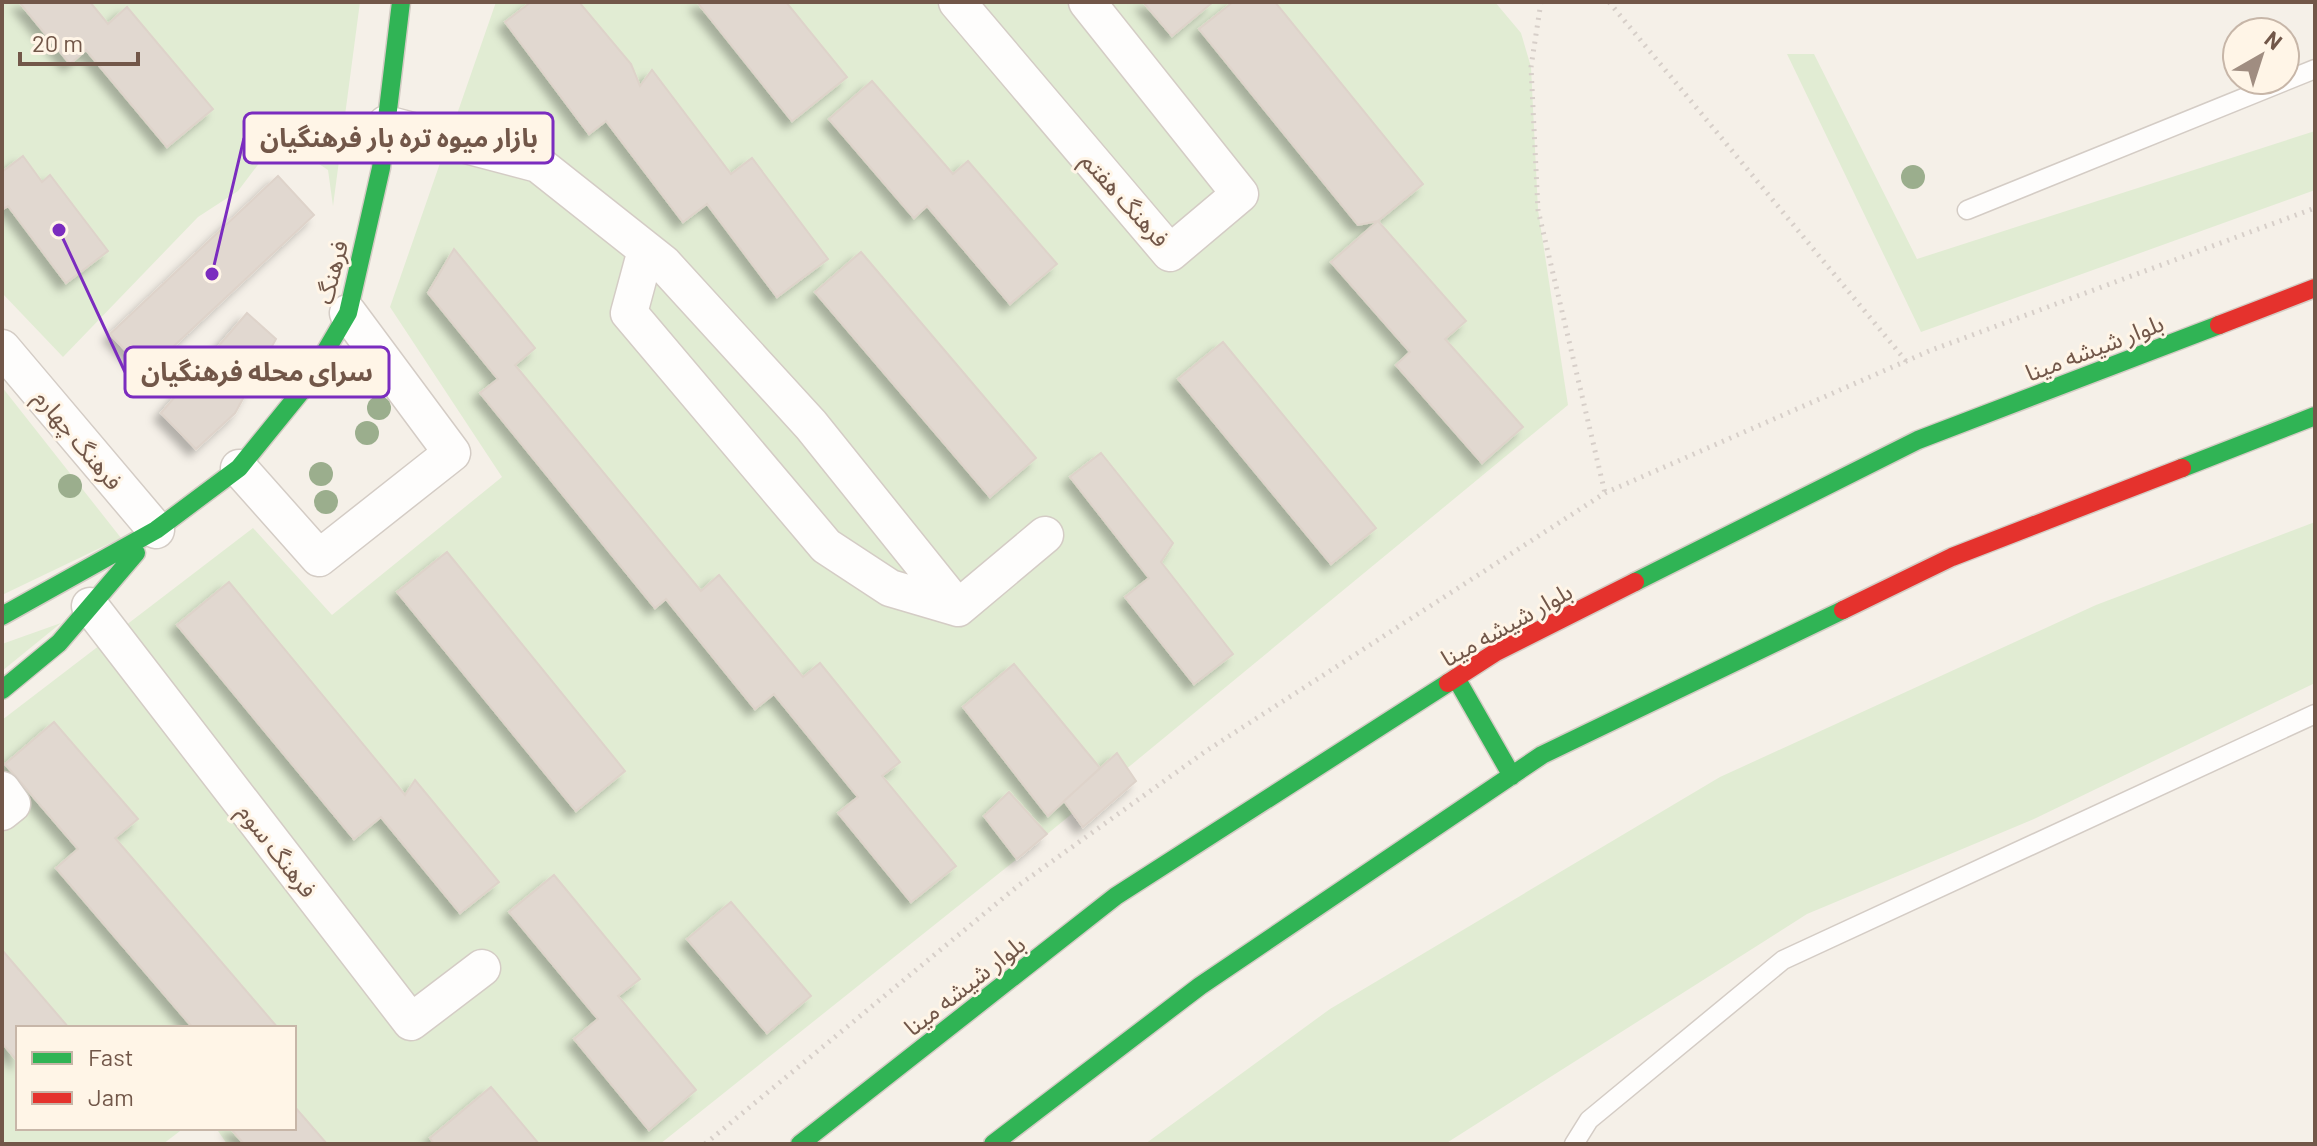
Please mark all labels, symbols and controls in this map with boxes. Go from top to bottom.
scale bar [20,16,138,66]
north arrow [2221,16,2301,96]
text: N [2260,25,2288,54]
text: 20 m [32,28,83,57]
callout: بازار میوه تره بار فرهنگیان [244,113,553,163]
text: بازار میوه تره بار فرهنگیان [260,121,538,153]
street label: فرهنگ هفتم [1073,146,1176,255]
street label: فرهنگ [309,237,354,307]
street label: بلوار شیشه مینا [2021,307,2168,388]
callout: سرای محله فرهنگیان [125,347,389,397]
text: سرای محله فرهنگیان [141,355,373,387]
street label: فرهنگ چهارم [25,383,129,498]
street label: بلوار شیشه مینا [1435,576,1577,673]
street label: فرهنگ سوم [228,797,324,906]
street label: بلوار شیشه مینا [898,929,1031,1042]
legend [16,1026,296,1130]
text: Fast [88,1042,133,1071]
text: Jam [88,1082,134,1111]

